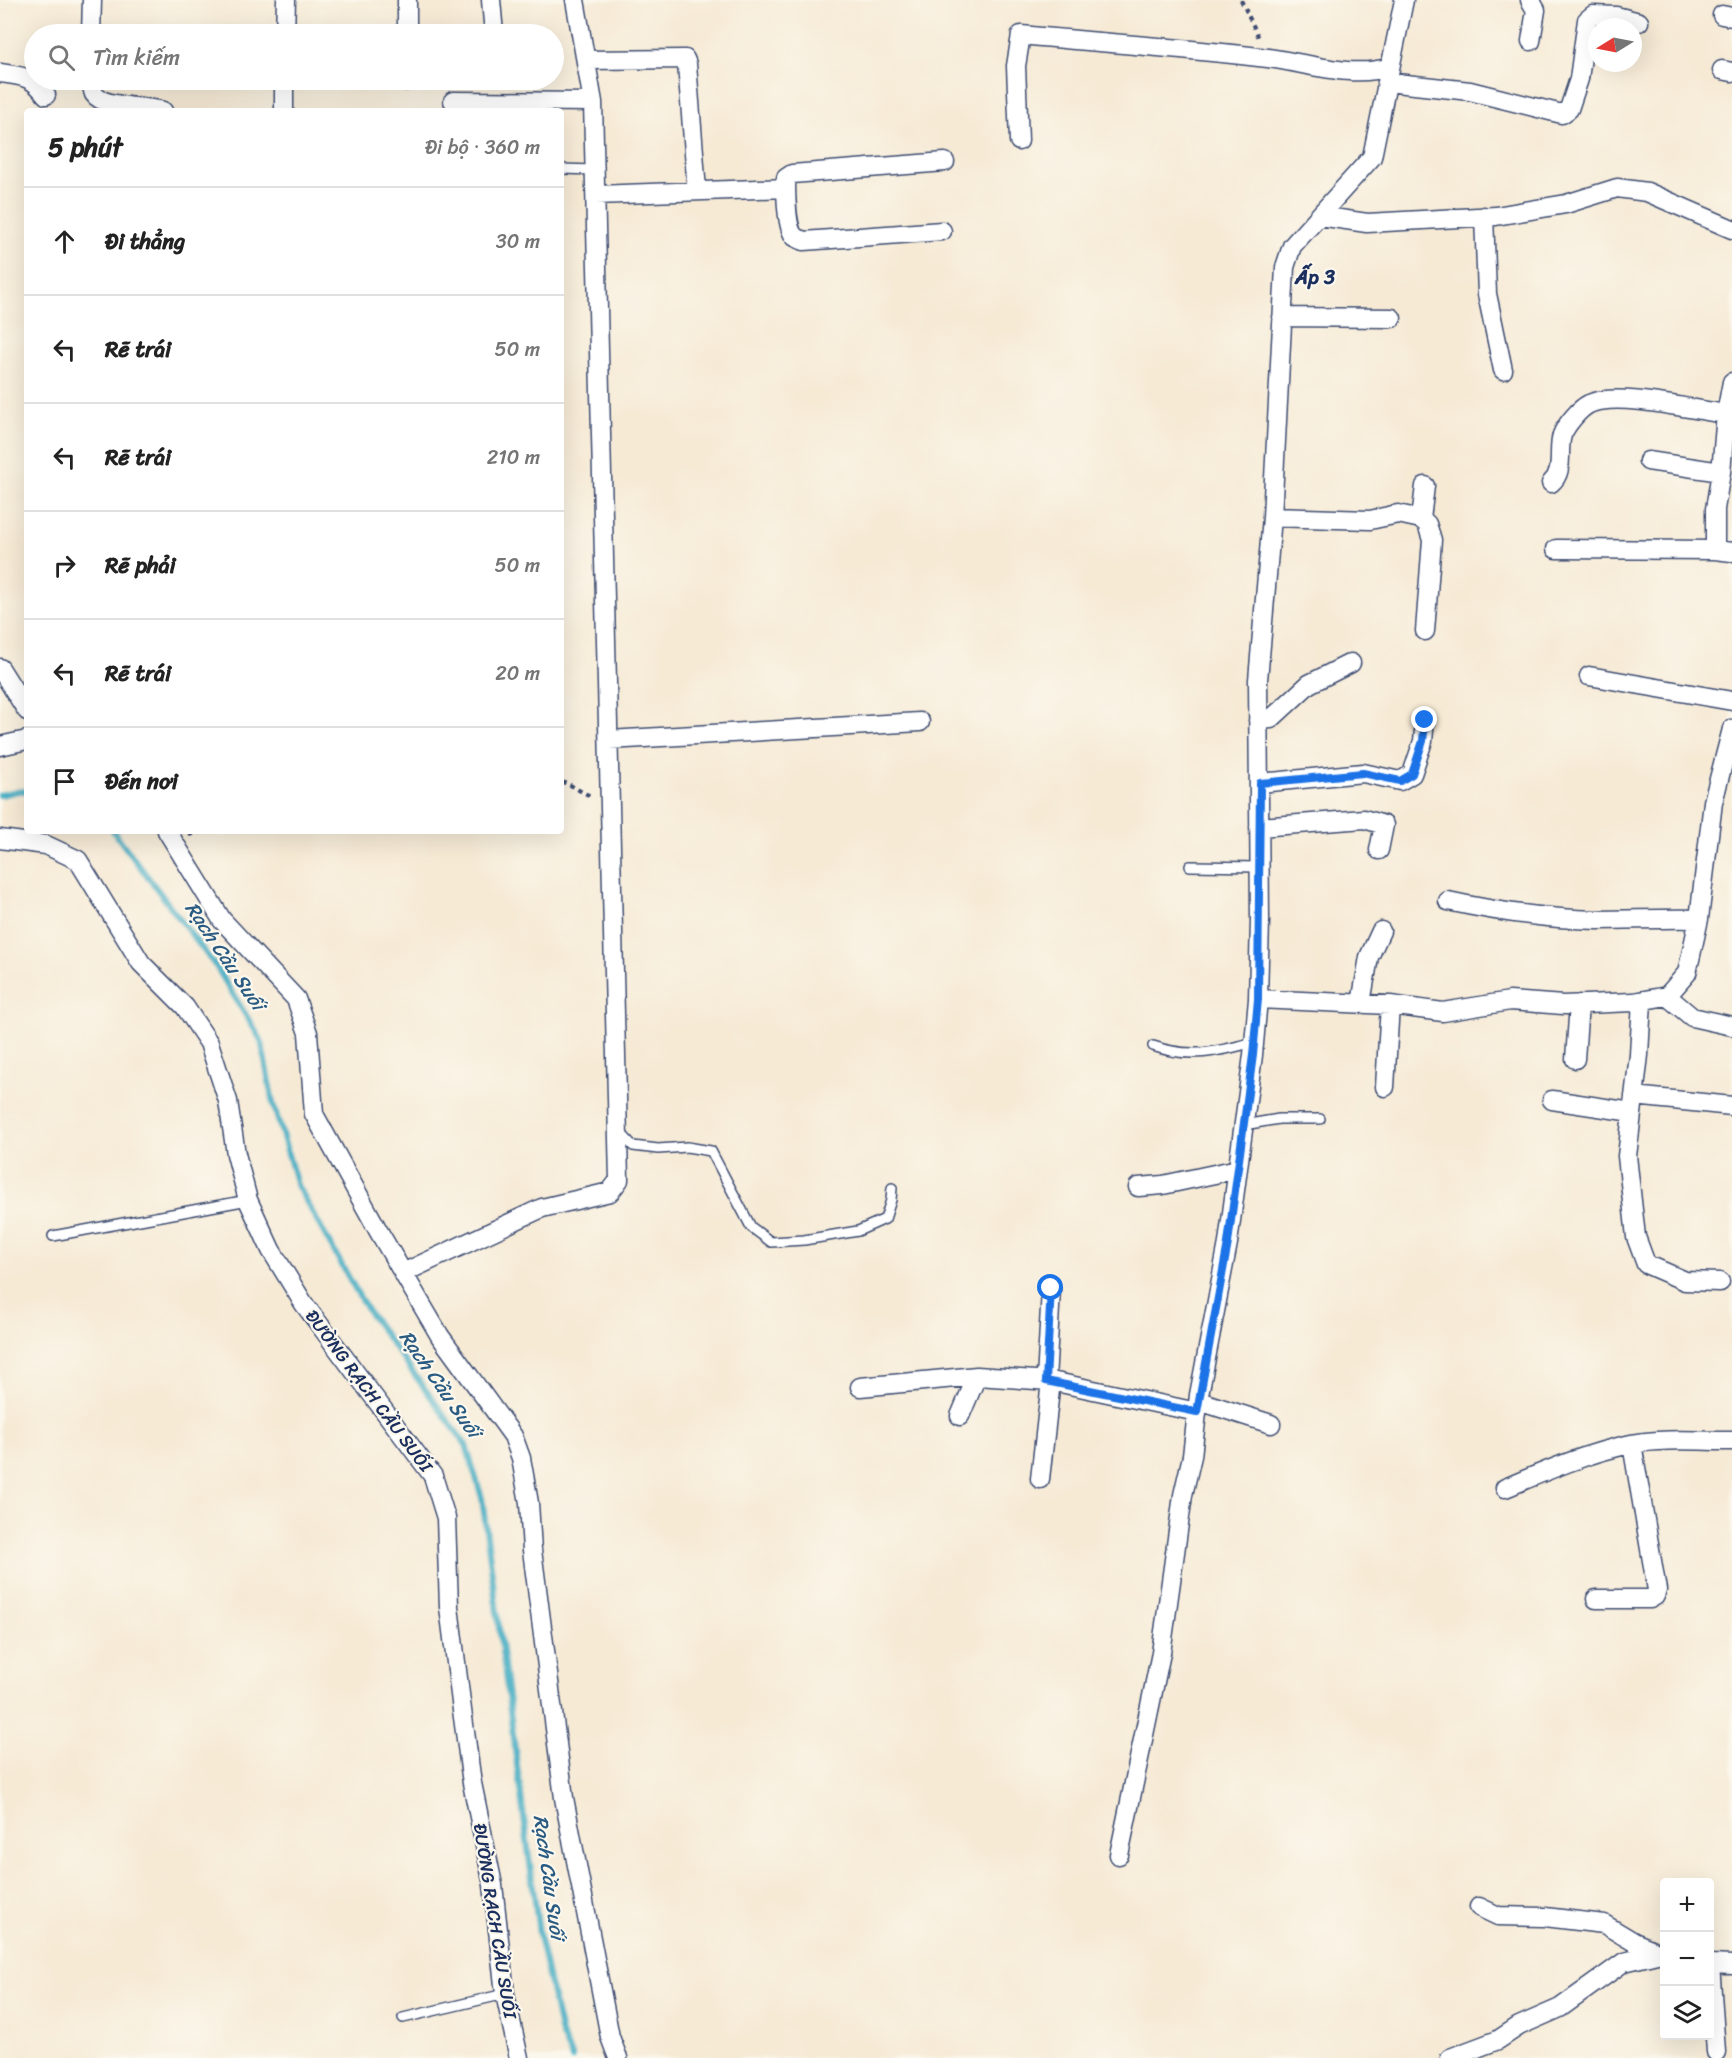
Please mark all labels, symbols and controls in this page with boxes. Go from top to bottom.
north arrow [1588,18,1642,72]
search box [24,24,564,90]
text: Tìm kiếm [93,38,180,77]
icon: search [45,41,78,74]
text: 5 phút [48,124,122,170]
text: Đi bộ · 360 m [425,130,540,165]
text: Đi thẳng [105,222,185,261]
text: 30 m [496,224,540,259]
icon: ahead [48,225,81,258]
district label: Ấp 3 [1294,260,1335,295]
text: Rẽ trái [105,330,171,369]
text: 50 m [495,332,540,367]
icon: left [48,333,81,366]
text: Rẽ trái [105,438,171,477]
text: 210 m [487,440,540,475]
icon: left [48,441,81,474]
text: Rẽ phải [105,546,176,585]
text: 50 m [495,548,540,583]
icon: right [48,549,81,582]
text: Rẽ trái [105,654,171,693]
text: 20 m [495,656,540,691]
icon: left [48,657,81,690]
route end [1411,706,1437,732]
text: Đến nơi [105,762,178,801]
icon: arrive [48,765,81,798]
water label: Rạch Cầu Suối [175,894,277,1021]
route start [1037,1274,1063,1300]
street label: ĐƯỜNG RẠCH CẦU SUỐI [297,1303,442,1481]
water label: Rạch Cầu Suối [390,1323,493,1449]
water label: Rạch Cầu Suối [523,1813,576,1946]
street label: ĐƯỜNG RẠCH CẦU SUỐI [464,1821,527,2023]
map controls [1660,1878,1714,2040]
button: + [1660,1878,1714,1932]
button: − [1660,1932,1714,1986]
button: layers [1660,1986,1714,2040]

